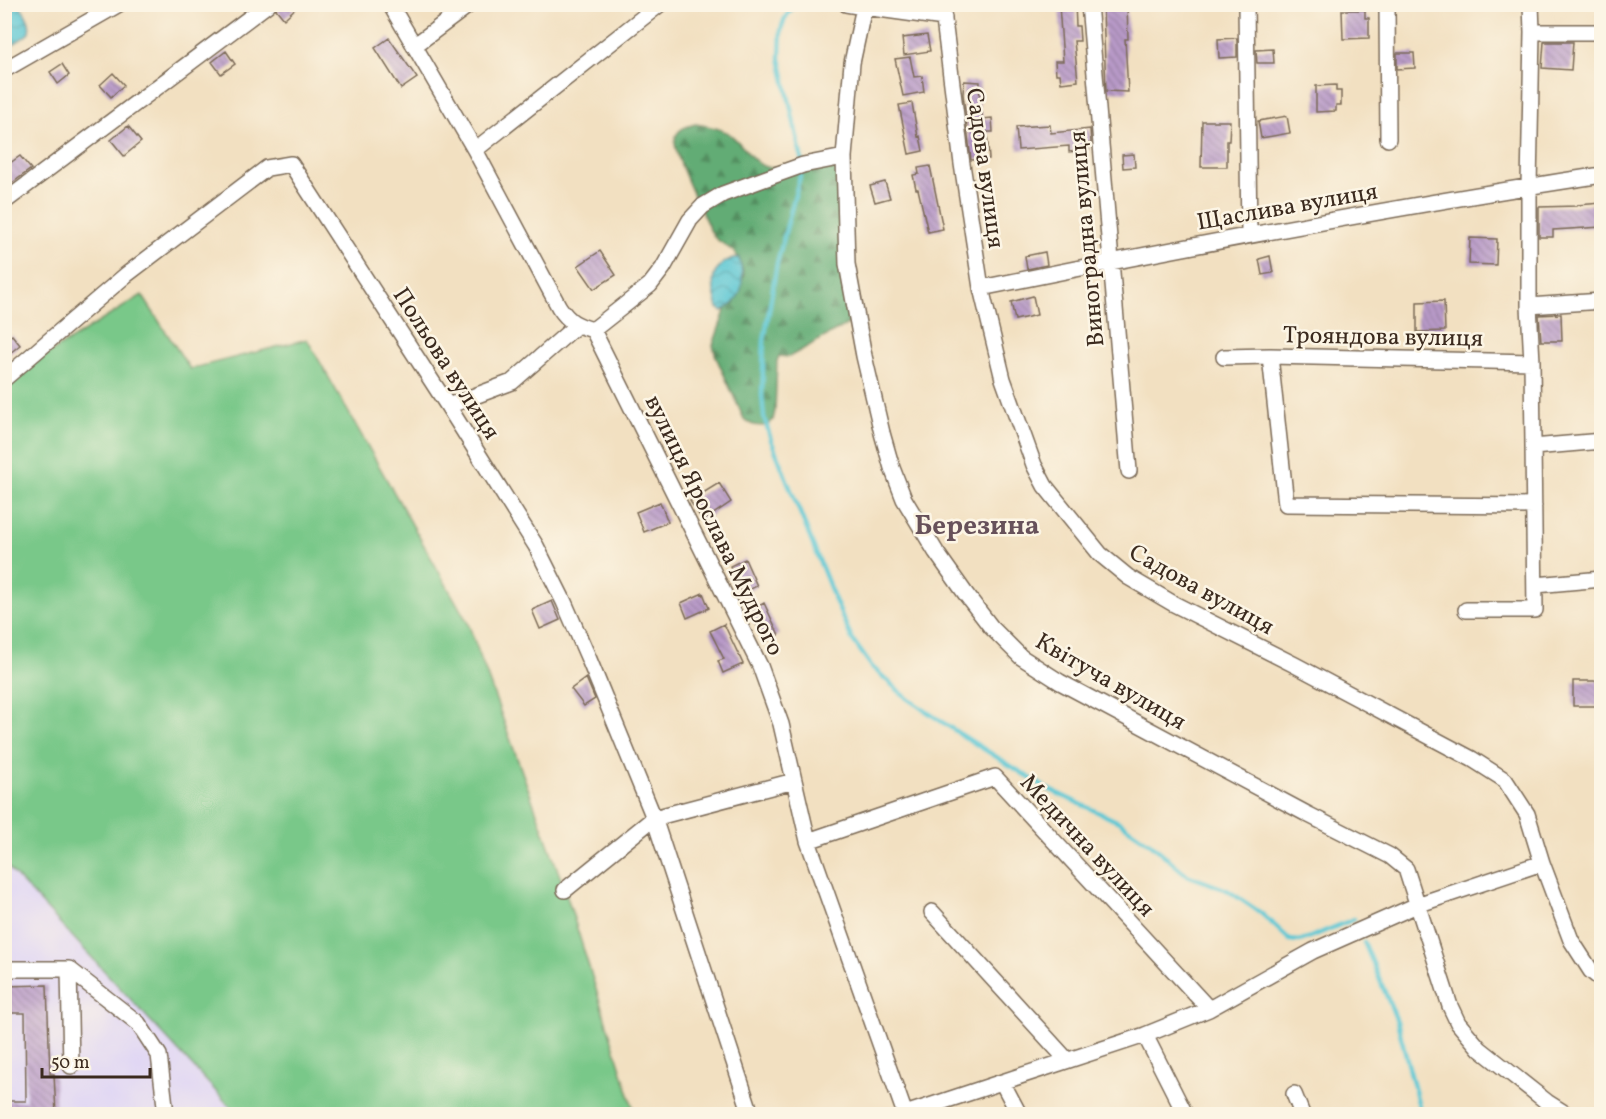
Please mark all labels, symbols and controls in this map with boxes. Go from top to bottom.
street label: Садова вулиця [956,86,1012,251]
street label: Виноградна вулиця [1062,129,1114,348]
street label: Щаслива вулиця [1194,175,1381,241]
street label: Польова вулиця [383,281,507,447]
street label: Трояндова вулиця [1282,319,1483,357]
street label: вулиця Ярослава Мудрого [635,390,791,662]
district label: Березина [914,508,1040,546]
street label: Садова вулиця [1122,537,1280,645]
street label: Квітуча вулиця [1028,626,1192,740]
street label: Медична вулиця [1011,767,1162,925]
scale bar [42,1041,150,1079]
text: 50 m [51,1051,90,1076]

